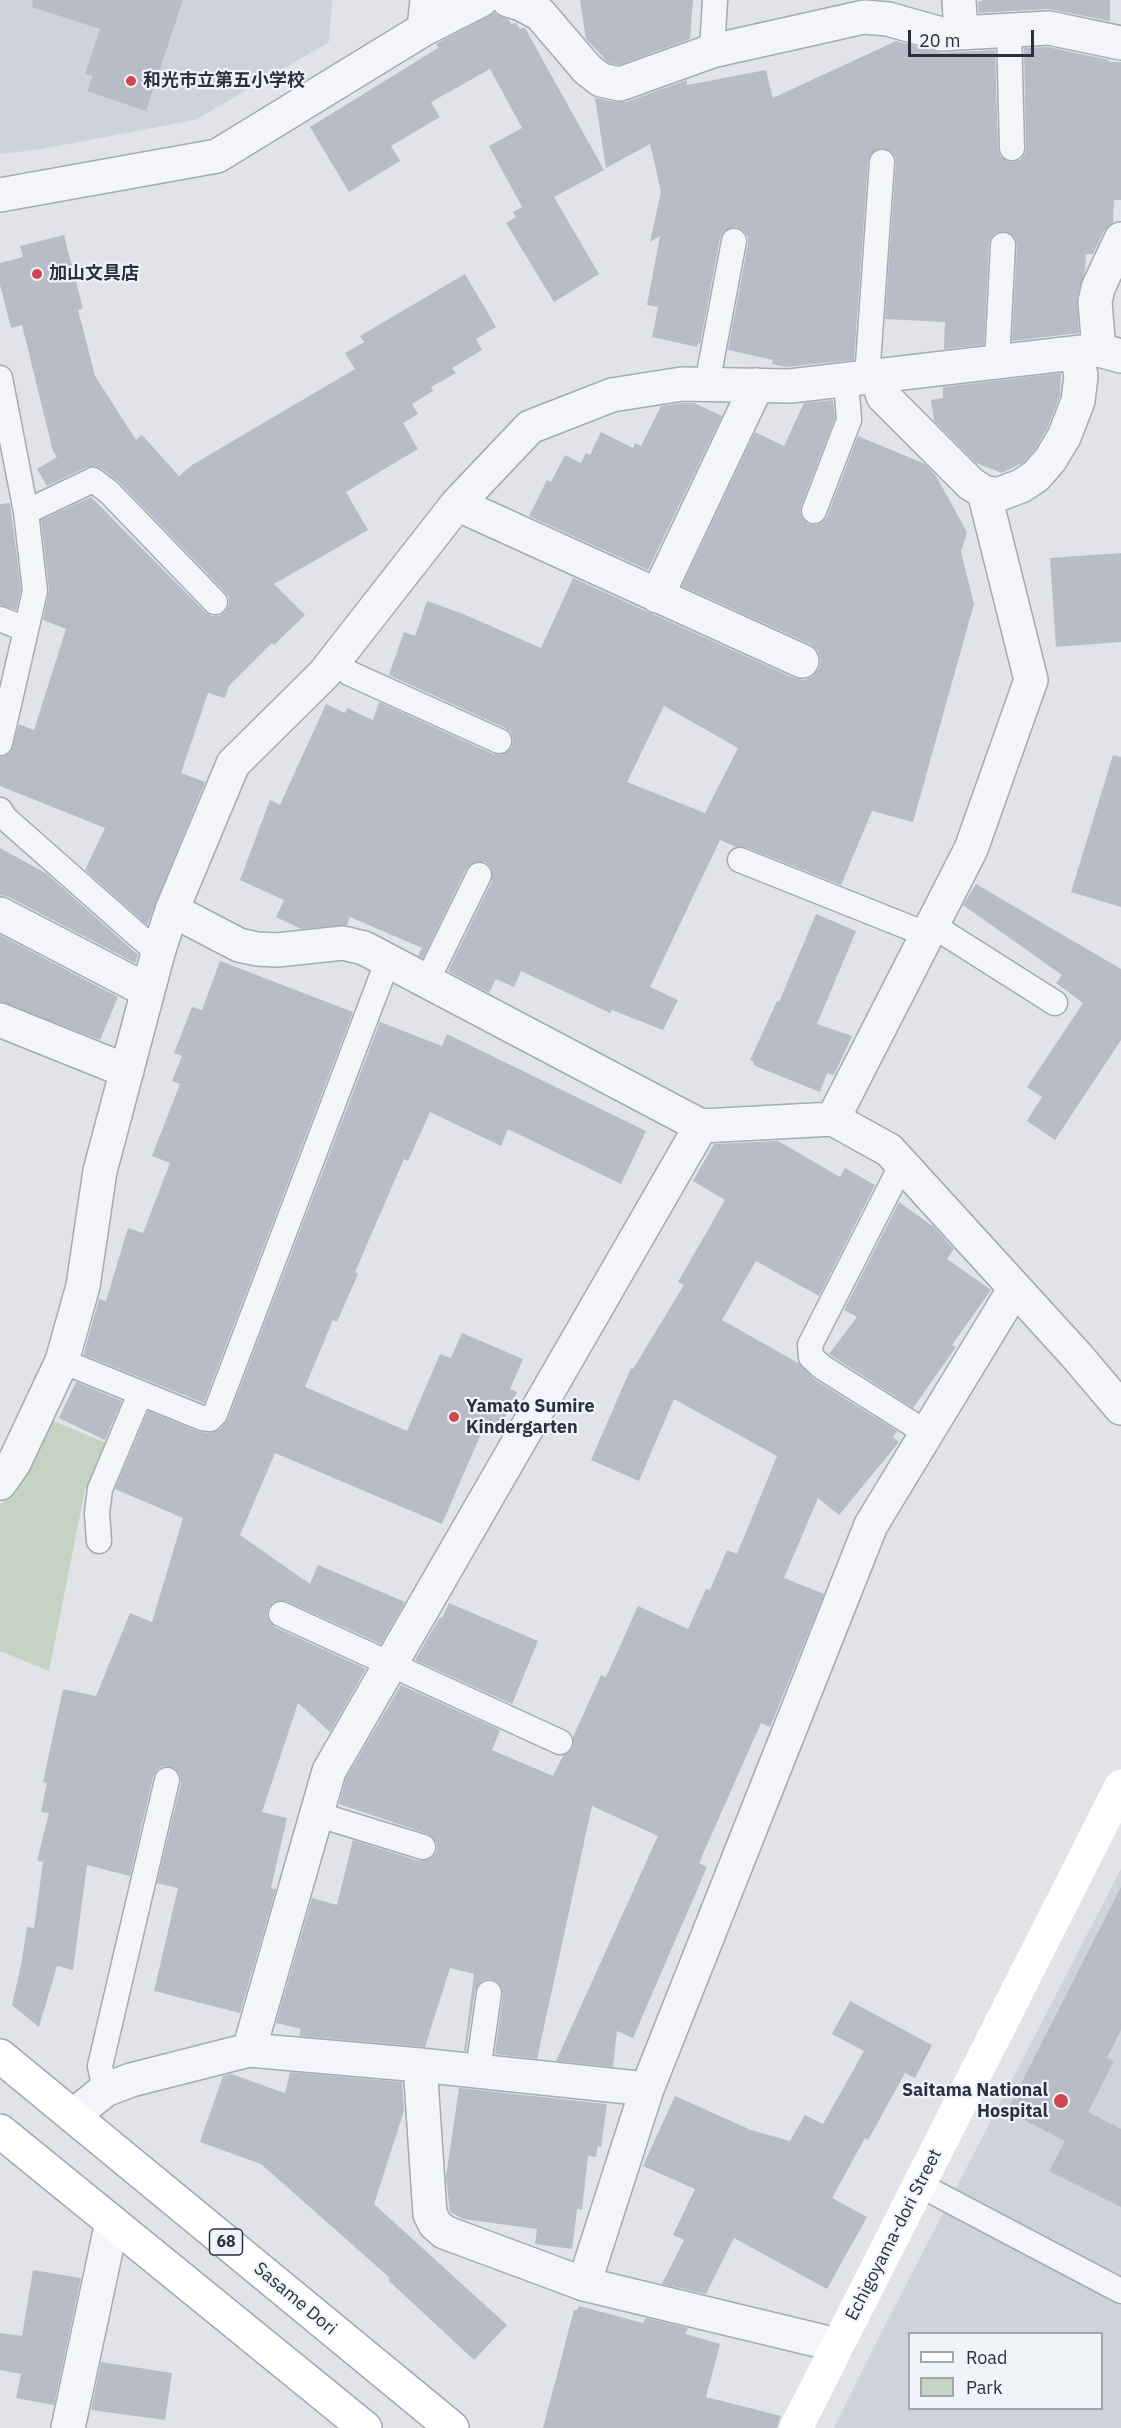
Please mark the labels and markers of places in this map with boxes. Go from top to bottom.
place label: 和光市立第五小学校 [143,70,305,92]
marker: 和光市立第五小学校 [124,74,138,88]
place label: 加山文具店 [49,263,139,285]
marker: 加山文具店 [30,267,44,281]
place label: Yamato Sumire Kindergarten [466,1396,595,1438]
marker: Yamato Sumire Kindergarten [447,1410,461,1424]
place label: Saitama National Hospital [902,2080,1048,2122]
marker: Saitama National Hospital [1052,2092,1070,2110]

